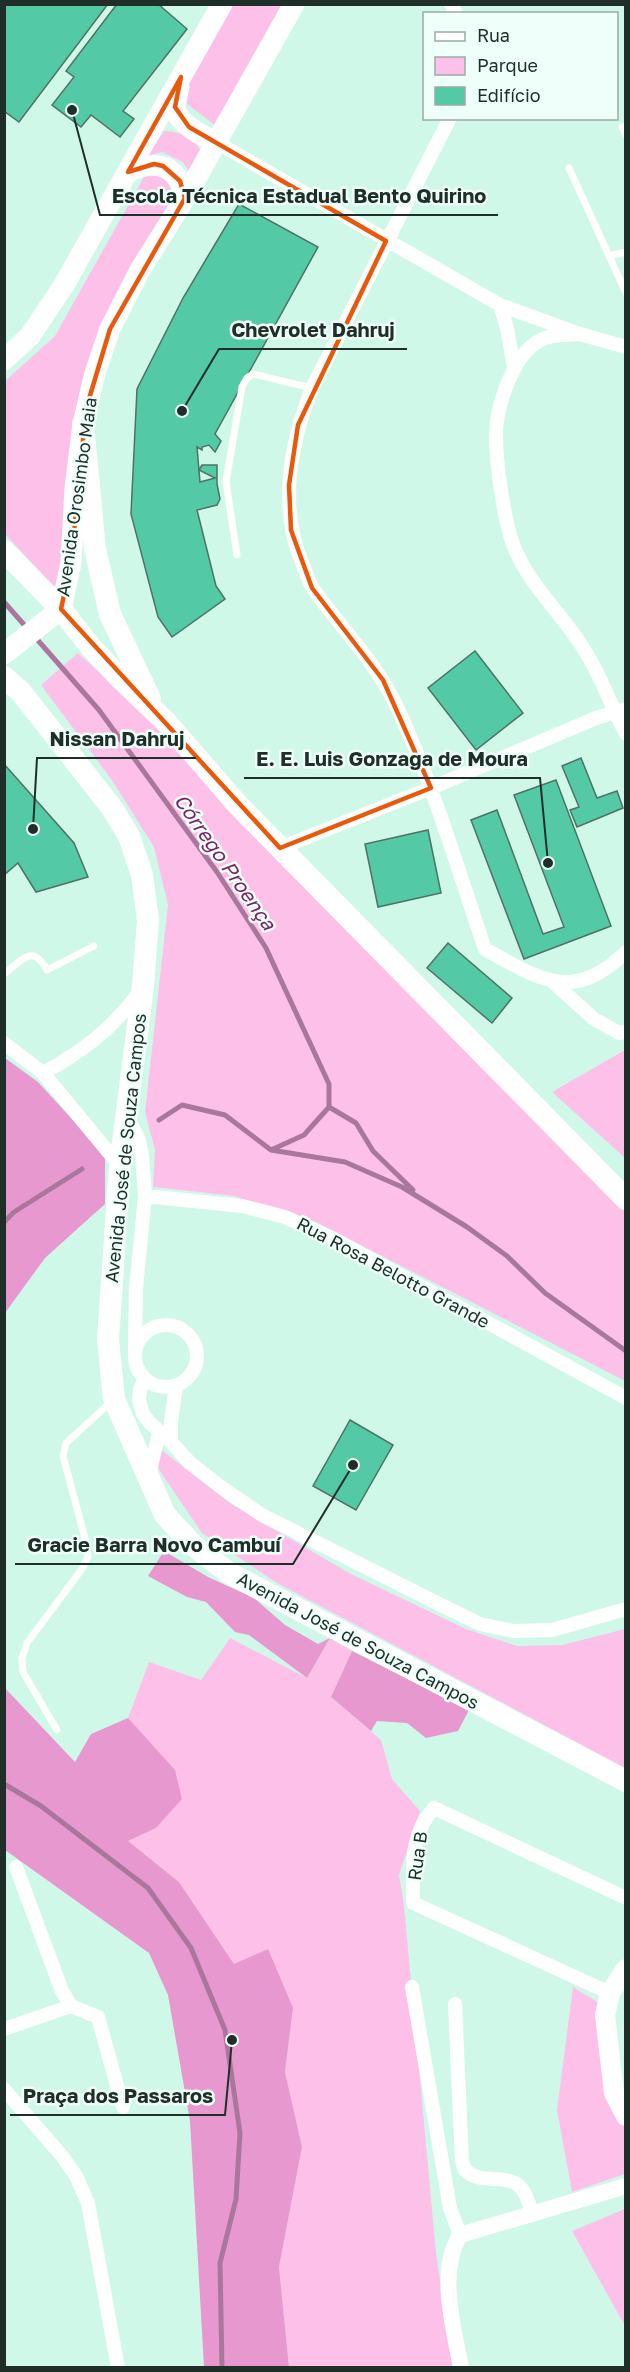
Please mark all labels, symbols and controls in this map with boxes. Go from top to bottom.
legend [423,12,618,120]
text: Rua [477,24,510,46]
text: Parque [477,54,538,76]
text: Edifício [477,84,541,106]
callout: Escola Técnica Estadual Bento Quirino [100,177,498,215]
text: Escola Técnica Estadual Bento Quirino [112,183,486,207]
callout: Chevrolet Dahruj [219,311,407,349]
text: Chevrolet Dahruj [231,317,395,341]
street label: Avenida Orosimbo Maia [51,396,101,598]
callout: Nissan Dahruj [37,720,196,758]
text: Nissan Dahruj [50,726,184,750]
callout: E. E. Luis Gonzaga de Moura [244,740,540,778]
text: E. E. Luis Gonzaga de Moura [256,746,528,770]
water label: Córrego Proença [169,789,282,935]
street label: Avenida José de Souza Campos [100,1012,150,1284]
street label: Rua Rosa Belotto Grande [293,1212,494,1332]
callout: Gracie Barra Novo Cambuí [15,1526,293,1564]
text: Gracie Barra Novo Cambuí [27,1532,282,1556]
street label: Avenida José de Souza Campos [234,1567,483,1713]
street label: Rua B [403,1830,431,1882]
callout: Praça dos Passaros [10,2077,225,2115]
text: Praça dos Passaros [23,2083,213,2107]

